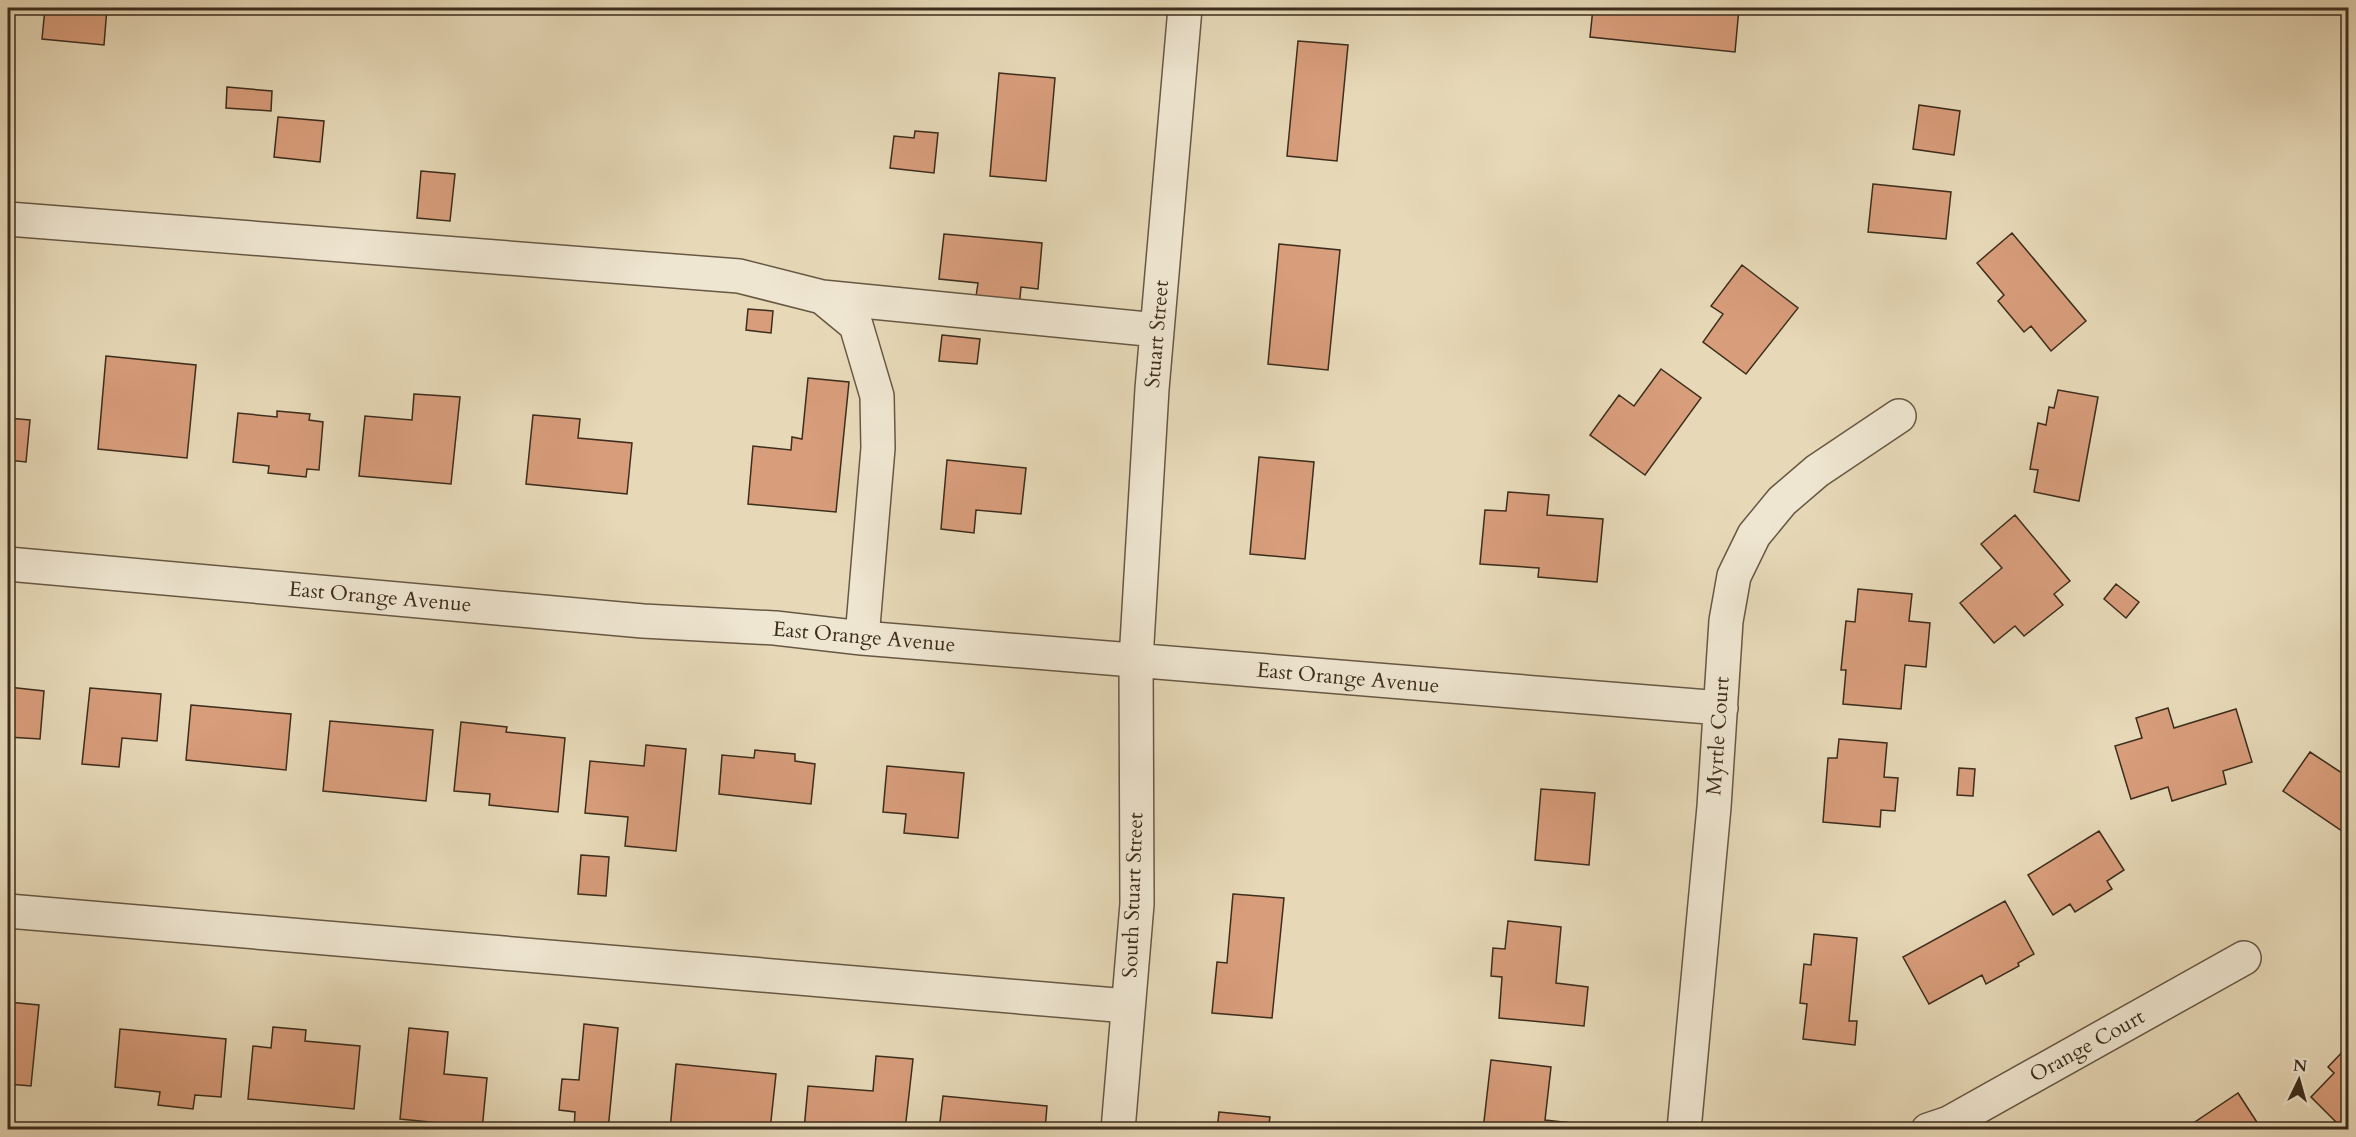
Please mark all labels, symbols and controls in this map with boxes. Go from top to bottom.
street label: Stuart Street [1138,278,1176,389]
street label: East Orange Avenue [287,575,473,619]
street label: East Orange Avenue [771,615,957,659]
street label: East Orange Avenue [1255,656,1441,700]
street label: Myrtle Court [1699,675,1737,796]
street label: South Stuart Street [1116,811,1150,978]
street label: Orange Court [2024,1002,2150,1089]
north arrow [2269,1050,2329,1110]
text: N [2292,1054,2308,1078]

